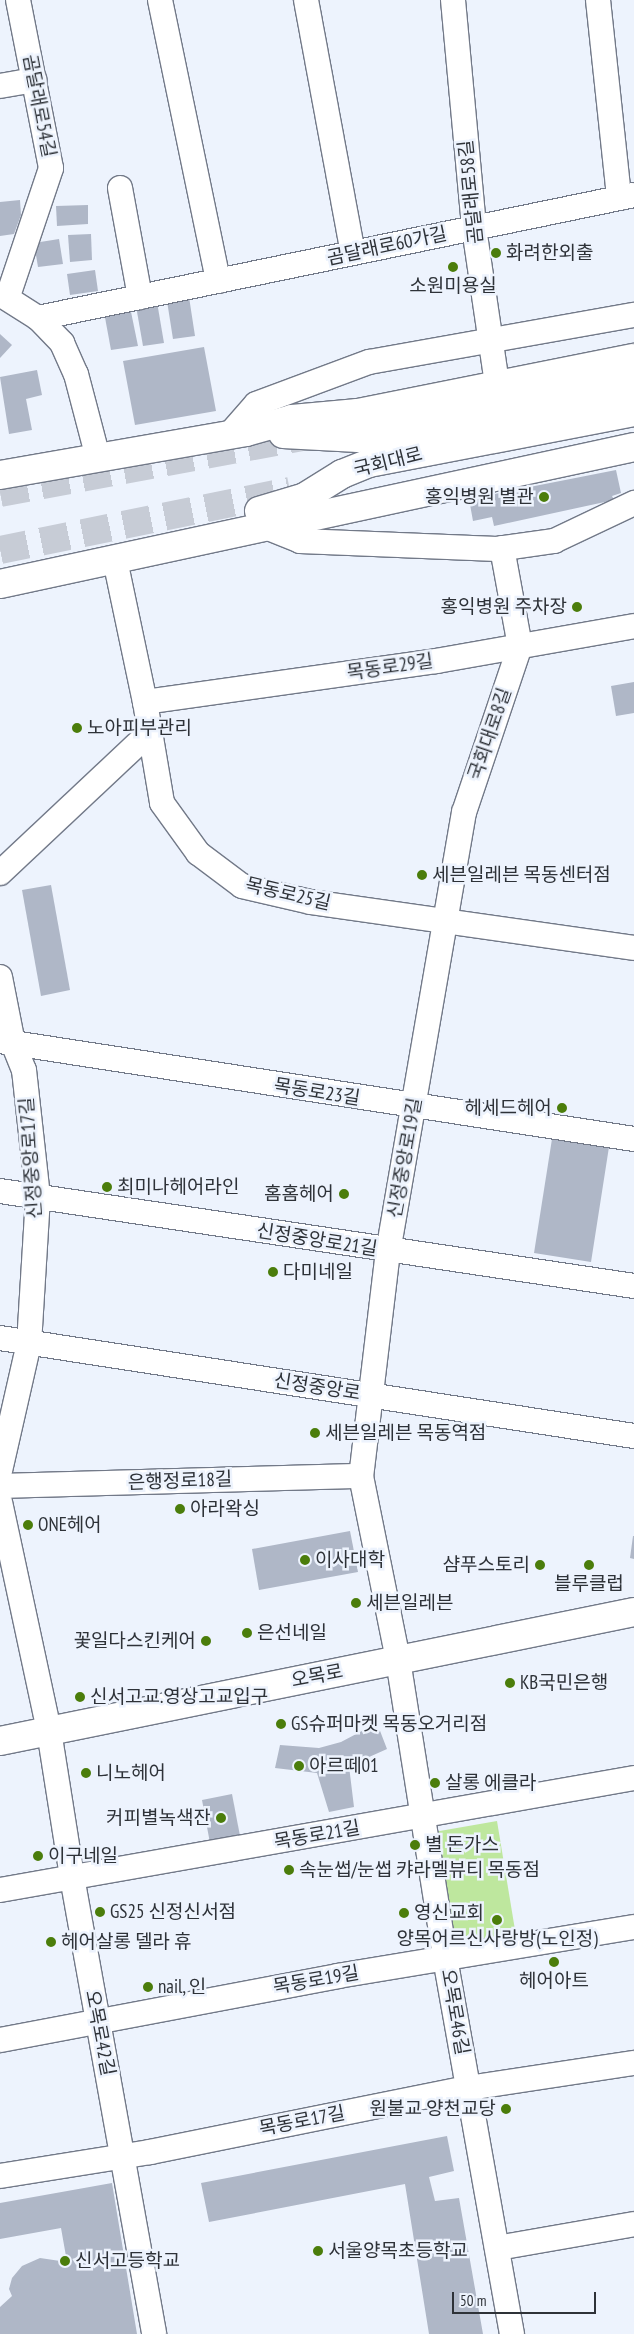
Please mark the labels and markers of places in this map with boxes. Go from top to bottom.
place label: 화려한외출 [506,242,593,264]
marker: 화려한외출 [490,247,502,259]
marker: 소원미용실 [447,261,459,273]
place label: 소원미용실 [409,275,497,297]
place label: 홍익병원 별관 [425,486,534,508]
marker: 홍익병원 별관 [538,491,550,503]
place label: 홍익병원 주차장 [441,596,567,618]
marker: 홍익병원 주차장 [571,601,583,613]
place label: 노아피부관리 [87,717,192,739]
marker: 노아피부관리 [71,722,83,734]
place label: 세븐일레븐 목동센터점 [432,864,611,886]
marker: 세븐일레븐 목동센터점 [416,869,428,881]
place label: 헤세드헤어 [465,1097,552,1119]
marker: 헤세드헤어 [556,1102,568,1114]
place label: 최미나헤어라인 [117,1176,239,1198]
marker: 최미나헤어라인 [101,1181,113,1193]
place label: 홈홈헤어 [264,1183,334,1205]
marker: 홈홈헤어 [338,1188,350,1200]
place label: 다미네일 [283,1261,353,1283]
marker: 다미네일 [267,1266,279,1278]
place label: 세븐일레븐 목동역점 [325,1422,486,1444]
marker: 세븐일레븐 목동역점 [309,1427,321,1439]
place label: 아라왁싱 [190,1498,260,1520]
marker: 아라왁싱 [174,1503,186,1515]
place label: ONE헤어 [38,1514,102,1536]
marker: ONE헤어 [22,1519,34,1531]
place label: 이사대학 [315,1549,385,1571]
marker: 이사대학 [299,1554,311,1566]
place label: 샴푸스토리 [443,1554,530,1576]
marker: 샴푸스토리 [534,1559,546,1571]
marker: 블루클럽 [583,1559,595,1571]
place label: 블루클럽 [554,1573,624,1595]
place label: 세븐일레븐 [366,1592,453,1614]
marker: 세븐일레븐 [350,1597,362,1609]
place label: 은선네일 [257,1622,327,1644]
marker: 은선네일 [241,1627,253,1639]
place label: 꽃일다스킨케어 [74,1630,196,1652]
marker: 꽃일다스킨케어 [200,1635,212,1647]
place label: KB국민은행 [520,1672,608,1694]
marker: KB국민은행 [504,1677,516,1689]
place label: 신서고교.영상고교입구 [90,1686,268,1708]
marker: 신서고교.영상고교입구 [74,1691,86,1703]
place label: GS슈퍼마켓 목동오거리점 [291,1713,487,1735]
marker: GS슈퍼마켓 목동오거리점 [275,1718,287,1730]
place label: 아르떼01 [309,1755,379,1777]
marker: 아르떼01 [293,1760,305,1772]
place label: 니노헤어 [96,1762,166,1784]
marker: 니노헤어 [80,1767,92,1779]
place label: 살롱 에클라 [445,1772,536,1794]
marker: 살롱 에클라 [429,1777,441,1789]
place label: 커피별녹색잔 [106,1807,211,1829]
marker: 커피별녹색잔 [215,1812,227,1824]
place label: 별 돈가스 [425,1834,499,1856]
marker: 별 돈가스 [409,1839,421,1851]
place label: 이구네일 [48,1845,118,1867]
marker: 이구네일 [32,1850,44,1862]
place label: 속눈썹/눈썹 캬라멜뷰티 목동점 [299,1859,540,1881]
marker: 속눈썹/눈썹 캬라멜뷰티 목동점 [283,1864,295,1876]
place label: GS25 신정신서점 [110,1901,236,1923]
place label: 영신교회 [414,1902,484,1924]
marker: GS25 신정신서점 [94,1906,106,1918]
marker: 영신교회 [398,1907,410,1919]
marker: 양목어르신사랑방(노인정) [491,1914,503,1926]
place label: 양목어르신사랑방(노인정) [396,1928,598,1950]
place label: 헤어살롱 델라 휴 [61,1931,191,1953]
marker: 헤어살롱 델라 휴 [45,1936,57,1948]
marker: 헤어아트 [548,1956,560,1968]
place label: 헤어아트 [519,1970,589,1992]
place label: nail, 인 [158,1976,208,1998]
marker: nail, 인 [142,1981,154,1993]
place label: 원불교 양천교당 [370,2098,496,2120]
marker: 원불교 양천교당 [500,2103,512,2115]
place label: 서울양목초등학교 [328,2240,468,2262]
marker: 서울양목초등학교 [312,2245,324,2257]
place label: 신서고등학교 [75,2250,180,2272]
marker: 신서고등학교 [59,2255,71,2267]

